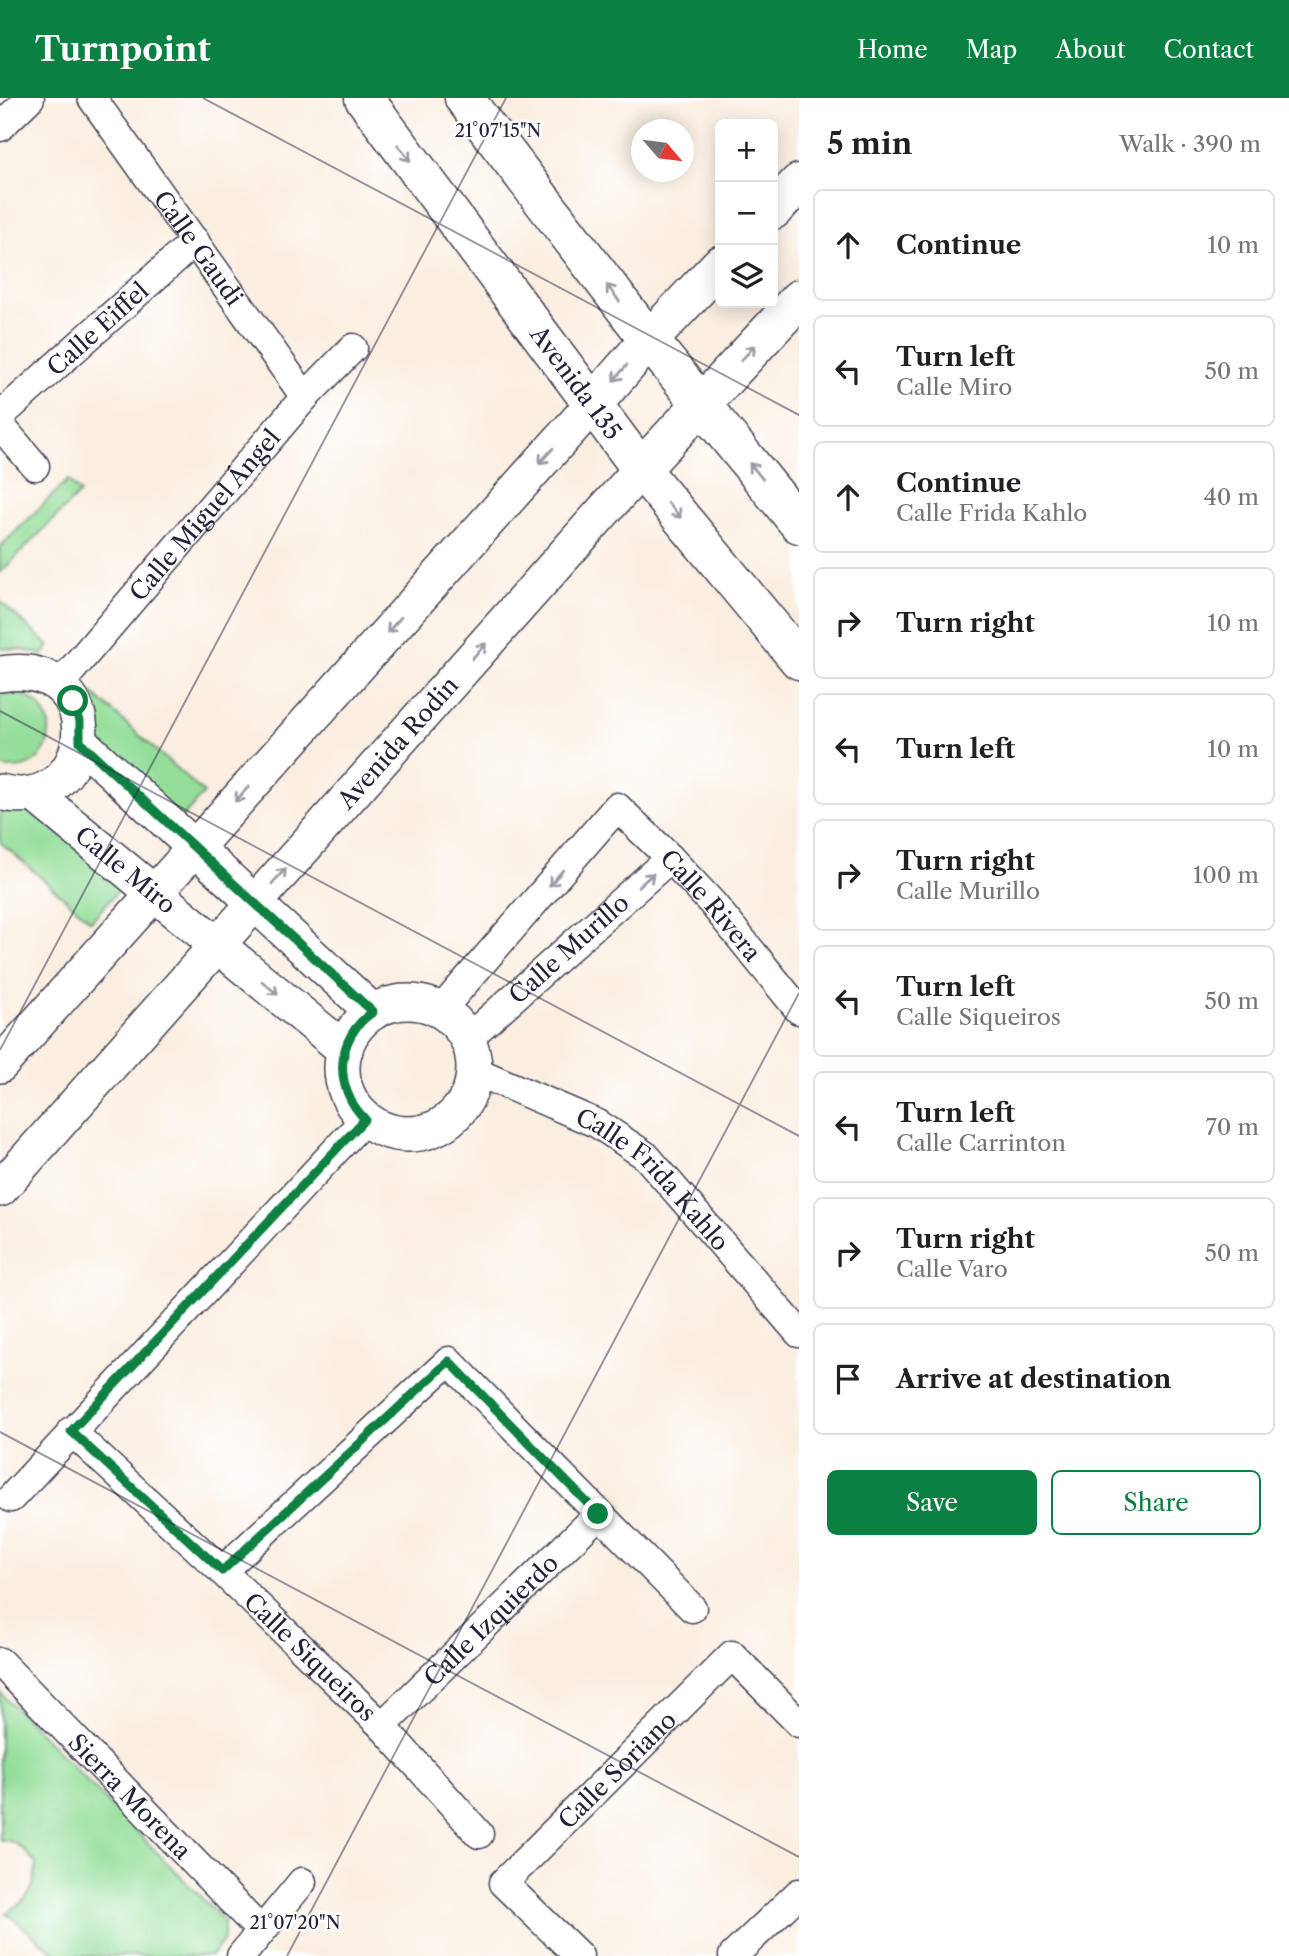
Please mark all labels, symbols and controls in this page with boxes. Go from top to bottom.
text: Turnpoint [35,29,211,70]
text: Home [857,35,928,64]
text: Map [966,35,1017,64]
text: About [1055,35,1126,64]
text: Contact [1164,35,1254,64]
north arrow [631,119,694,182]
map controls [715,119,778,308]
button: + [715,119,778,182]
text: 21°07'15"N [455,120,541,142]
text: 5 min [827,125,912,162]
text: Walk · 390 m [1119,130,1261,158]
one-way arrow [397,143,412,162]
button: − [715,182,778,245]
street label: Calle Gaudi [148,185,249,311]
icon: ahead [829,226,867,264]
text: Continue [896,229,1021,261]
text: 10 m [1207,231,1259,259]
button: layers [715,245,778,308]
street label: Calle Eiffel [41,276,154,381]
one-way arrow [606,285,621,303]
street label: Avenida 135 [524,319,628,445]
text: Turn left [896,341,1015,373]
one-way arrow [740,344,756,362]
icon: left [829,352,867,390]
text: 50 m [1204,357,1259,385]
one-way arrow [612,363,628,381]
text: Calle Miro [896,373,1012,401]
street label: Calle Miguel Ángel [123,423,286,606]
one-way arrow [538,447,554,465]
one-way arrow [748,462,764,480]
text: Continue [896,467,1021,499]
icon: ahead [829,478,867,516]
text: 40 m [1204,483,1259,511]
text: Calle Frida Kahlo [896,499,1087,527]
one-way arrow [667,501,682,519]
icon: right [829,604,867,642]
text: Turn right [896,607,1035,639]
text: 10 m [1207,609,1259,637]
one-way arrow [386,616,402,634]
one-way arrow [471,642,487,660]
street label: Avenida Rodin [331,670,464,815]
route start [57,685,88,716]
icon: left [829,730,867,768]
text: Turn left [896,733,1015,765]
text: 10 m [1207,735,1259,763]
one-way arrow [234,785,250,803]
street label: Calle Miro [70,820,182,919]
street label: Calle Rivera [655,843,768,967]
text: Turn right [896,845,1035,877]
icon: right [829,856,867,894]
text: 100 m [1193,861,1259,889]
one-way arrow [271,867,287,885]
one-way arrow [548,868,564,886]
one-way arrow [637,872,655,888]
text: Calle Murillo [896,877,1040,905]
street label: Calle Murillo [503,888,634,1009]
text: Turn left [896,971,1015,1003]
one-way arrow [261,980,279,996]
icon: left [829,982,867,1020]
text: 50 m [1204,987,1259,1015]
text: Calle Siqueiros [896,1003,1061,1031]
text: Turn left [896,1097,1015,1129]
street label: Calle Frida Kahlo [572,1102,736,1256]
icon: left [829,1108,867,1146]
text: 70 m [1206,1113,1259,1141]
text: Calle Carrinton [896,1129,1066,1157]
text: Turn right [896,1223,1035,1255]
icon: right [829,1234,867,1272]
text: 50 m [1204,1239,1259,1267]
text: Calle Varo [896,1255,1008,1283]
icon: arrive [829,1360,867,1398]
text: Arrive at destination [896,1363,1171,1395]
button: Save [827,1470,1037,1535]
button: Share [1051,1470,1261,1535]
route end [582,1498,613,1529]
street label: Calle Izquierdo [418,1548,564,1692]
street label: Calle Siqueiros [239,1586,382,1727]
street label: Calle Soriano [552,1705,682,1834]
street label: Sierra Morena [63,1727,198,1865]
text: 21°07'20"N [249,1912,341,1934]

